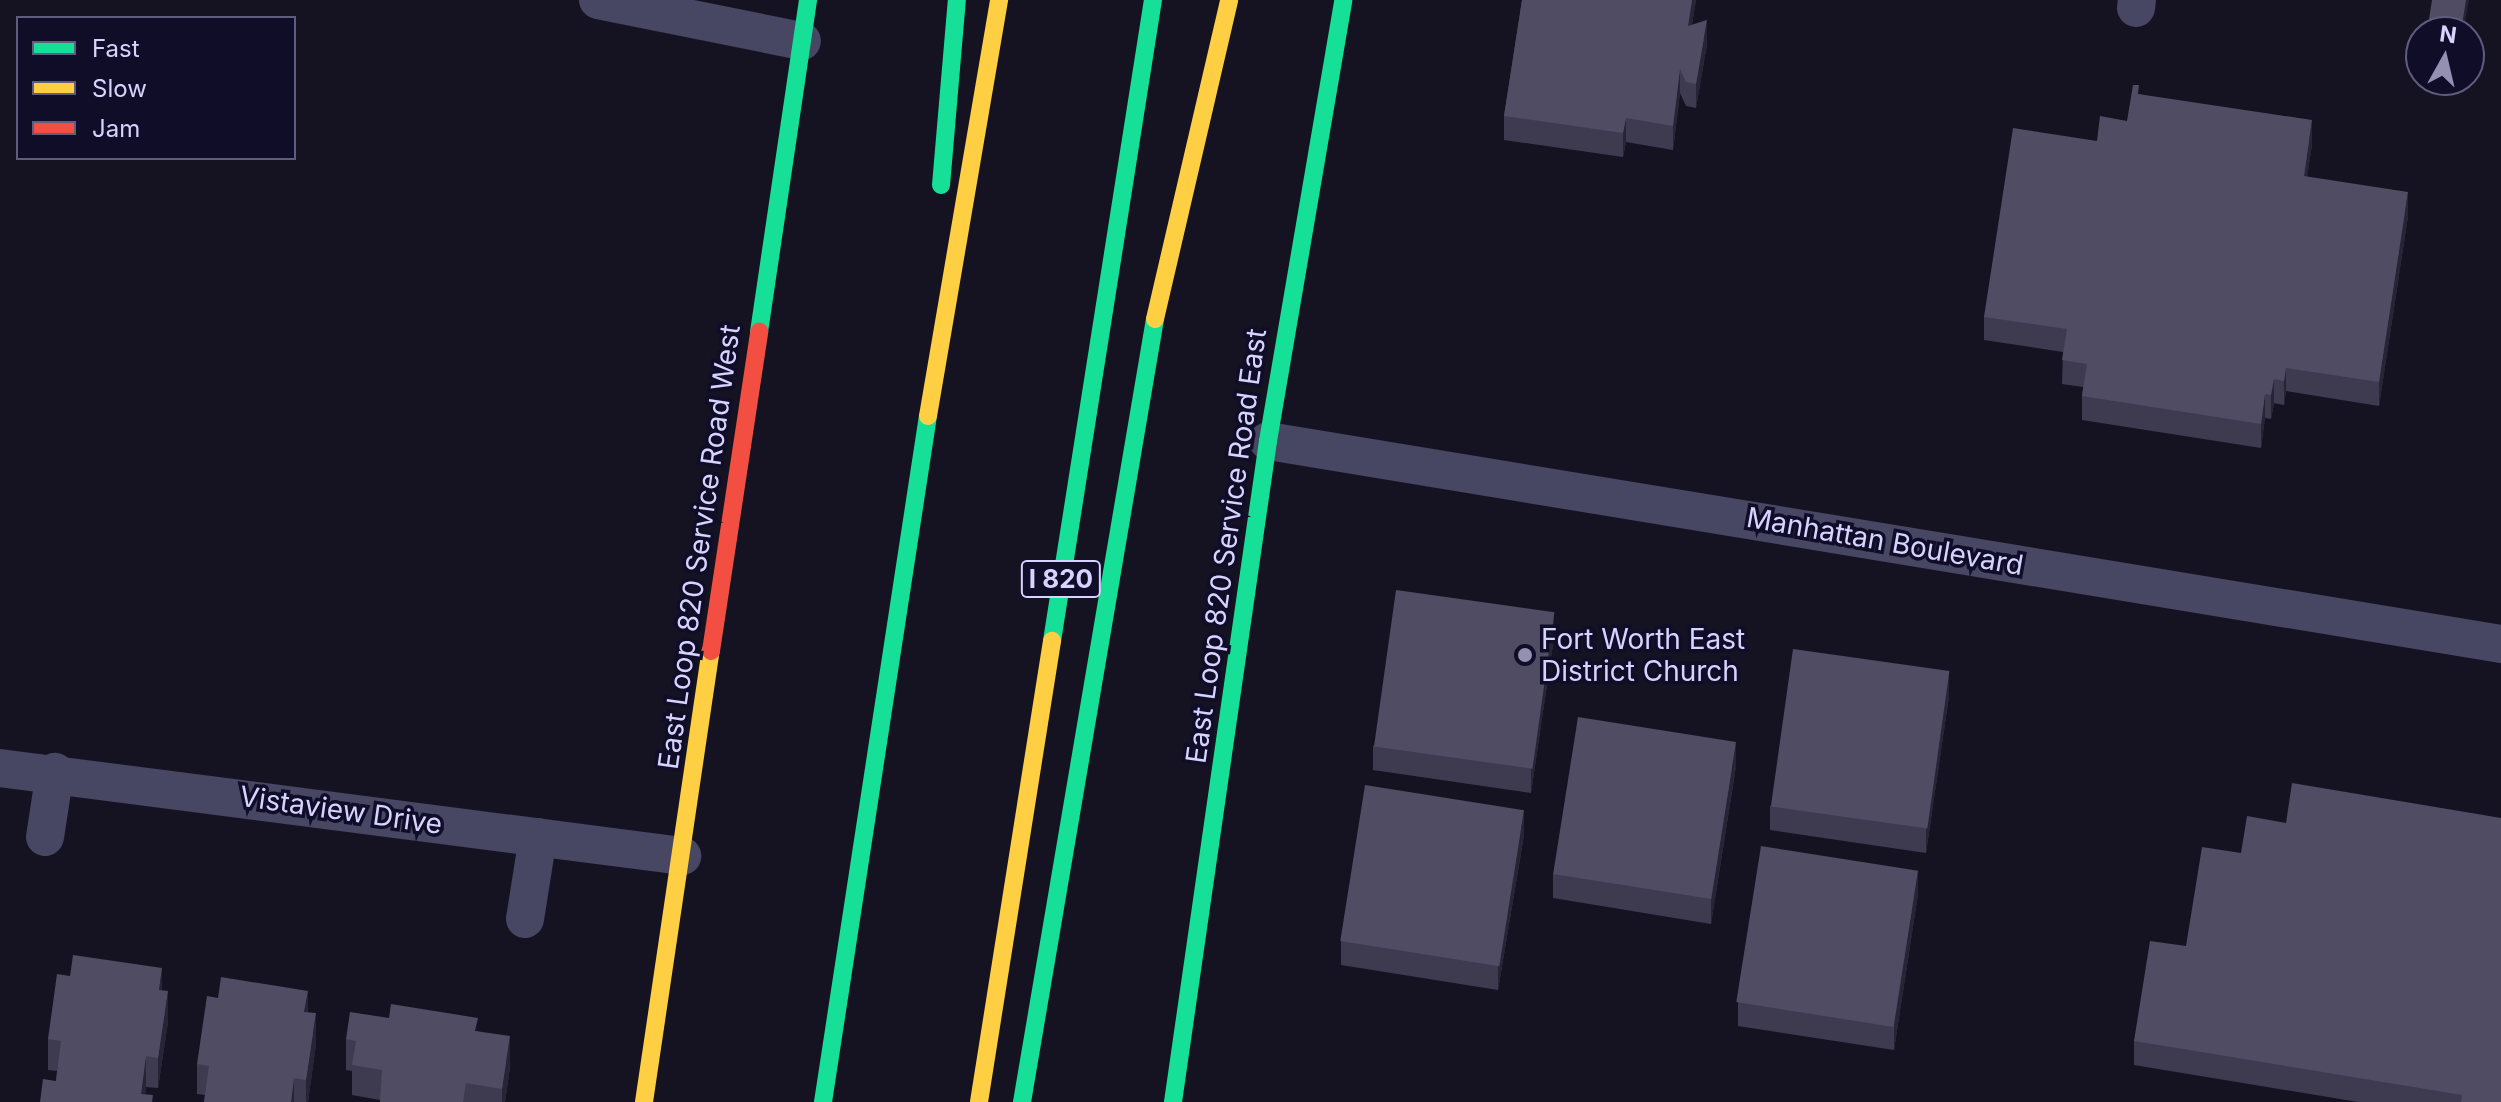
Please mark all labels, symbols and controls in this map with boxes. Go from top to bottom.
legend [16,16,296,160]
north arrow [2405,16,2485,96]
text: N [2438,20,2458,48]
text: Fast [92,34,140,63]
text: Slow [92,74,147,103]
text: Jam [92,114,140,143]
street label: East Loop 820 Service Road West [651,323,747,771]
street label: East Loop 820 Service Road East [1179,326,1273,766]
street label: Manhattan Boulevard [1744,500,2026,582]
road number: I 820 [1019,557,1103,601]
place label: Fort Worth East District Church [1541,622,1745,688]
marker: Fort Worth East District Church [1516,646,1534,664]
street label: Vistaview Drive [238,779,444,841]

